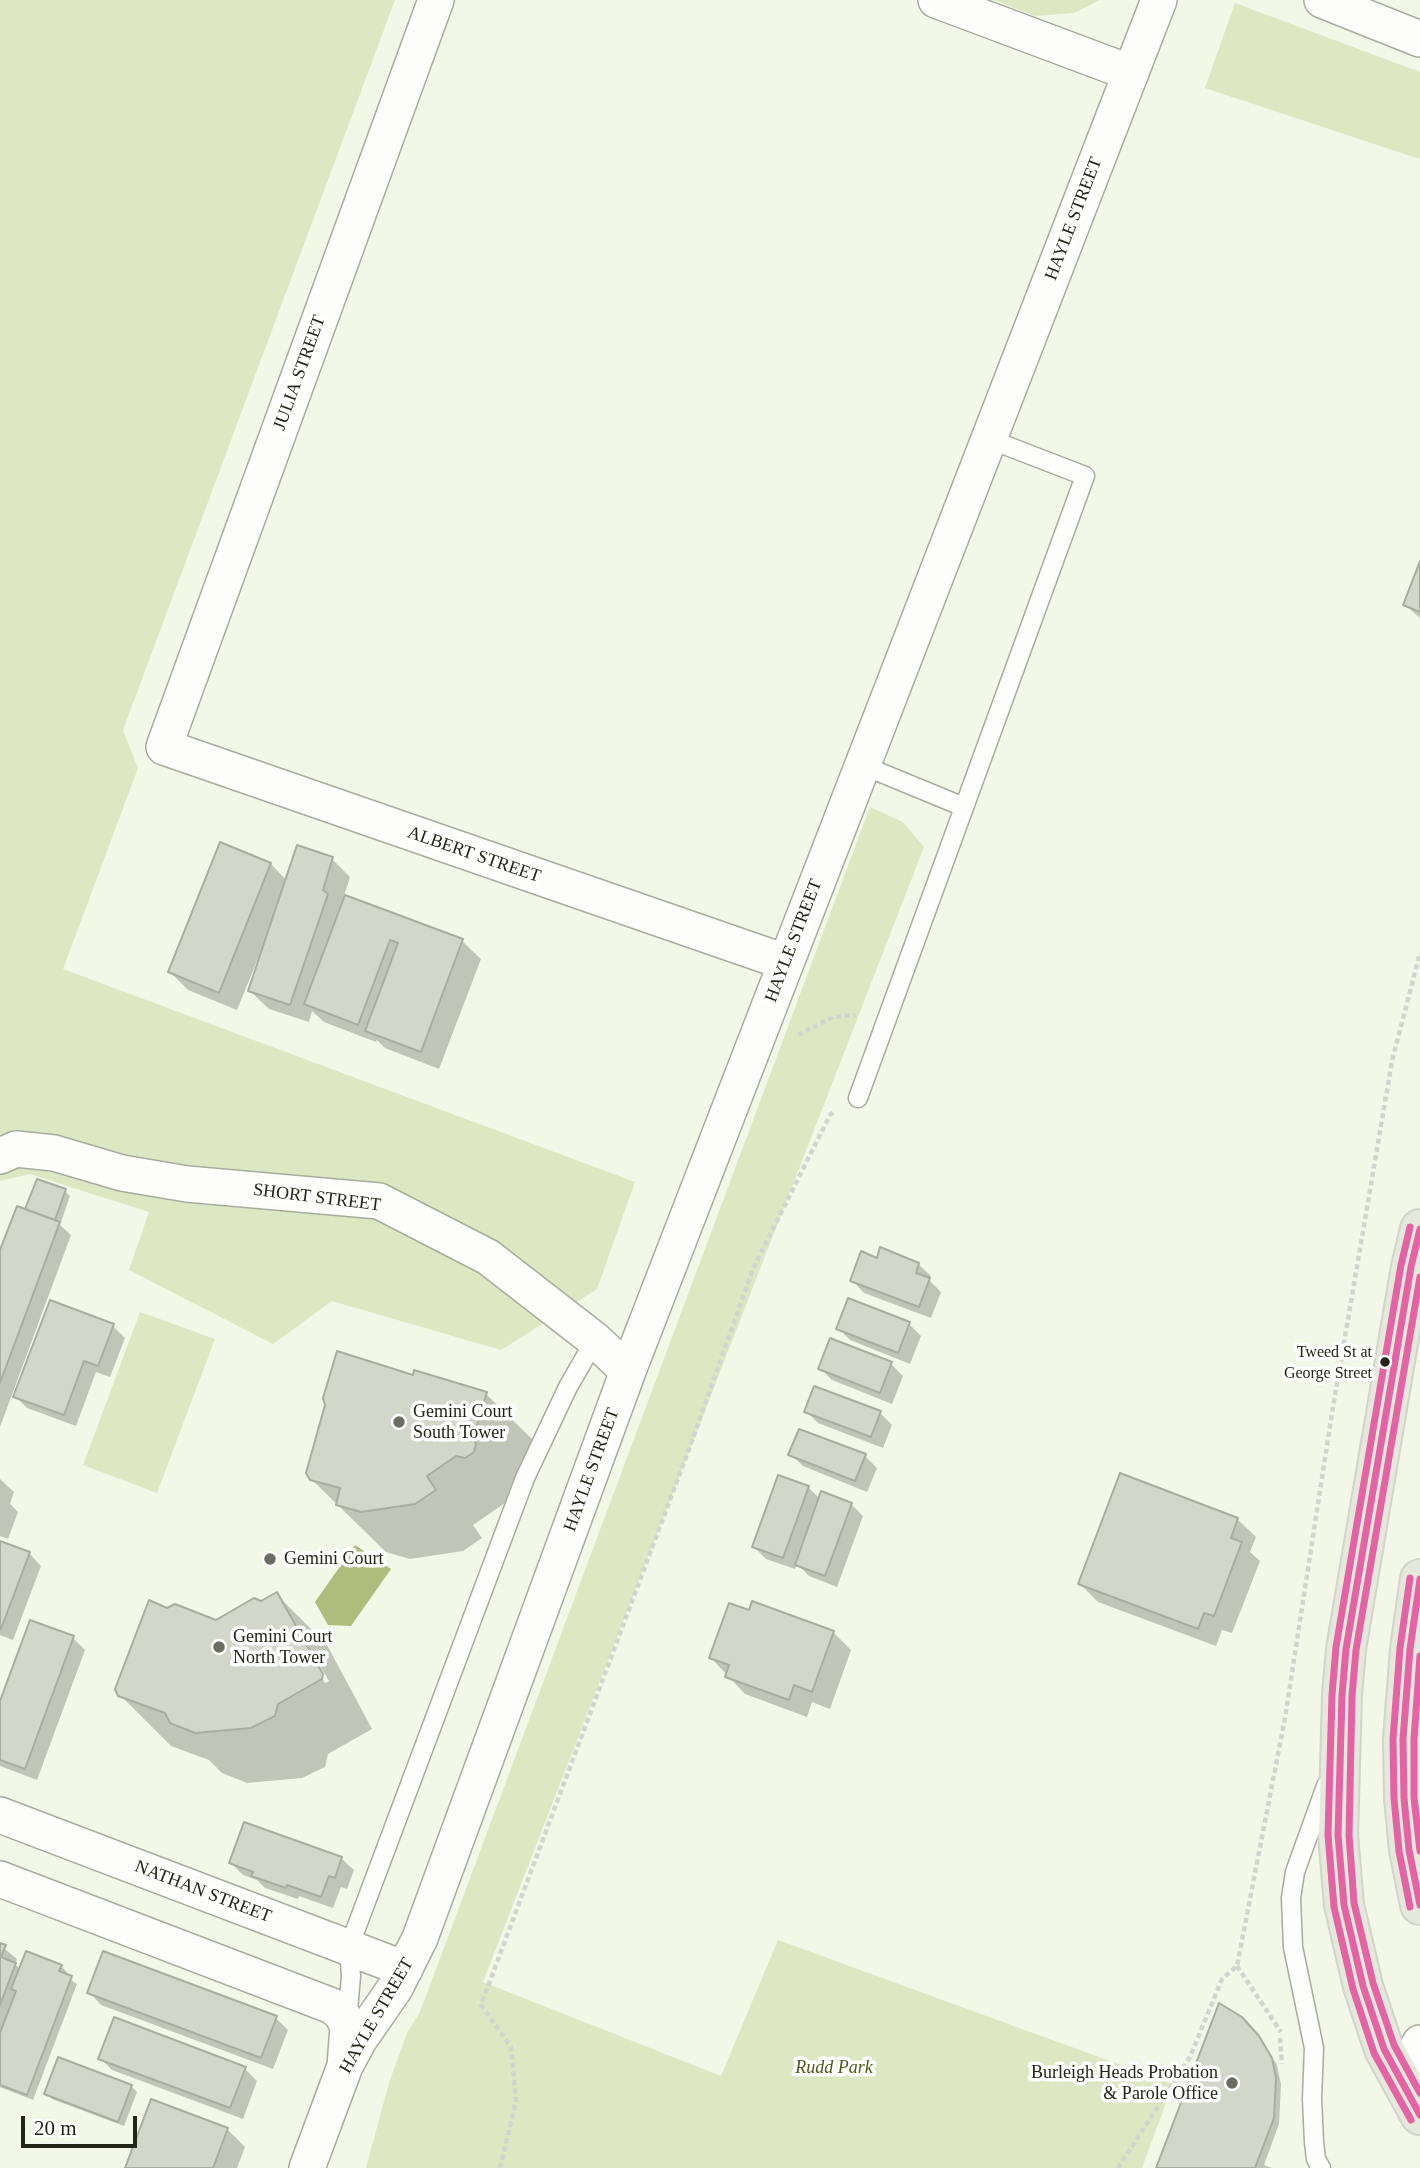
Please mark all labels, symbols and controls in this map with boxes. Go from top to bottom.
street label: HAYLE STREET [1041,155,1107,283]
street label: JULIA STREET [269,313,331,433]
street label: ALBERT STREET [405,822,543,888]
street label: HAYLE STREET [761,877,827,1005]
street label: SHORT STREET [252,1179,382,1217]
place label: Tweed St at George Street [1284,1343,1372,1381]
marker: Tweed St at George Street [1378,1355,1392,1369]
place label: Gemini Court South Tower [413,1401,512,1444]
street label: HAYLE STREET [560,1405,624,1535]
marker: Gemini Court South Tower [391,1414,407,1430]
place label: Gemini Court [284,1548,383,1570]
marker: Gemini Court [262,1551,278,1567]
place label: Gemini Court North Tower [233,1626,332,1668]
marker: Gemini Court North Tower [211,1639,227,1655]
street label: NATHAN STREET [132,1856,274,1928]
street label: HAYLE STREET [335,1954,419,2078]
park label: Rudd Park [795,2057,873,2079]
place label: Burleigh Heads Probation & Parole Office [1031,2062,1218,2104]
marker: Burleigh Heads Probation & Parole Office [1224,2075,1240,2091]
scale bar [24,2102,140,2146]
text: 20 m [34,2116,77,2140]

